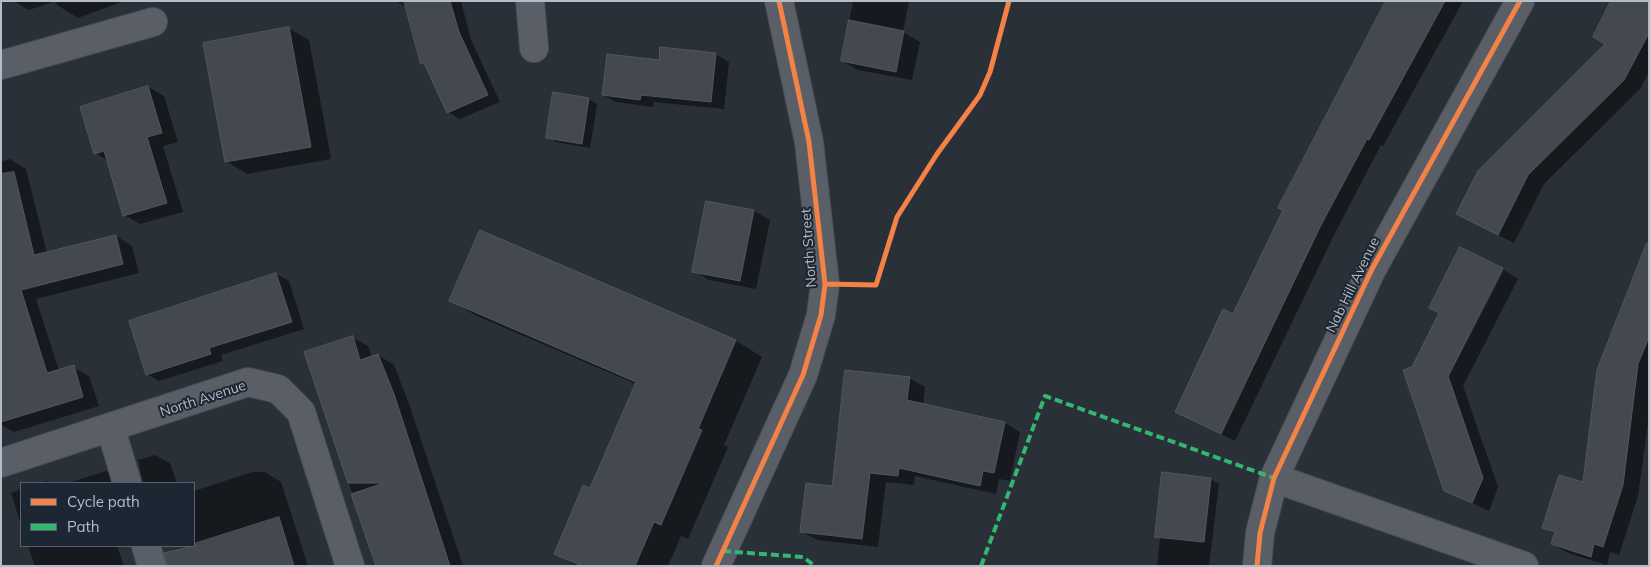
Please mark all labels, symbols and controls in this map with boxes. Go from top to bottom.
street label: North Street [798,208,820,288]
street label: Nab Hill Avenue [1323,235,1383,335]
street label: North Avenue [158,377,248,421]
legend [20,482,195,547]
text: Cycle path [67,492,140,511]
text: Path [67,517,99,536]

